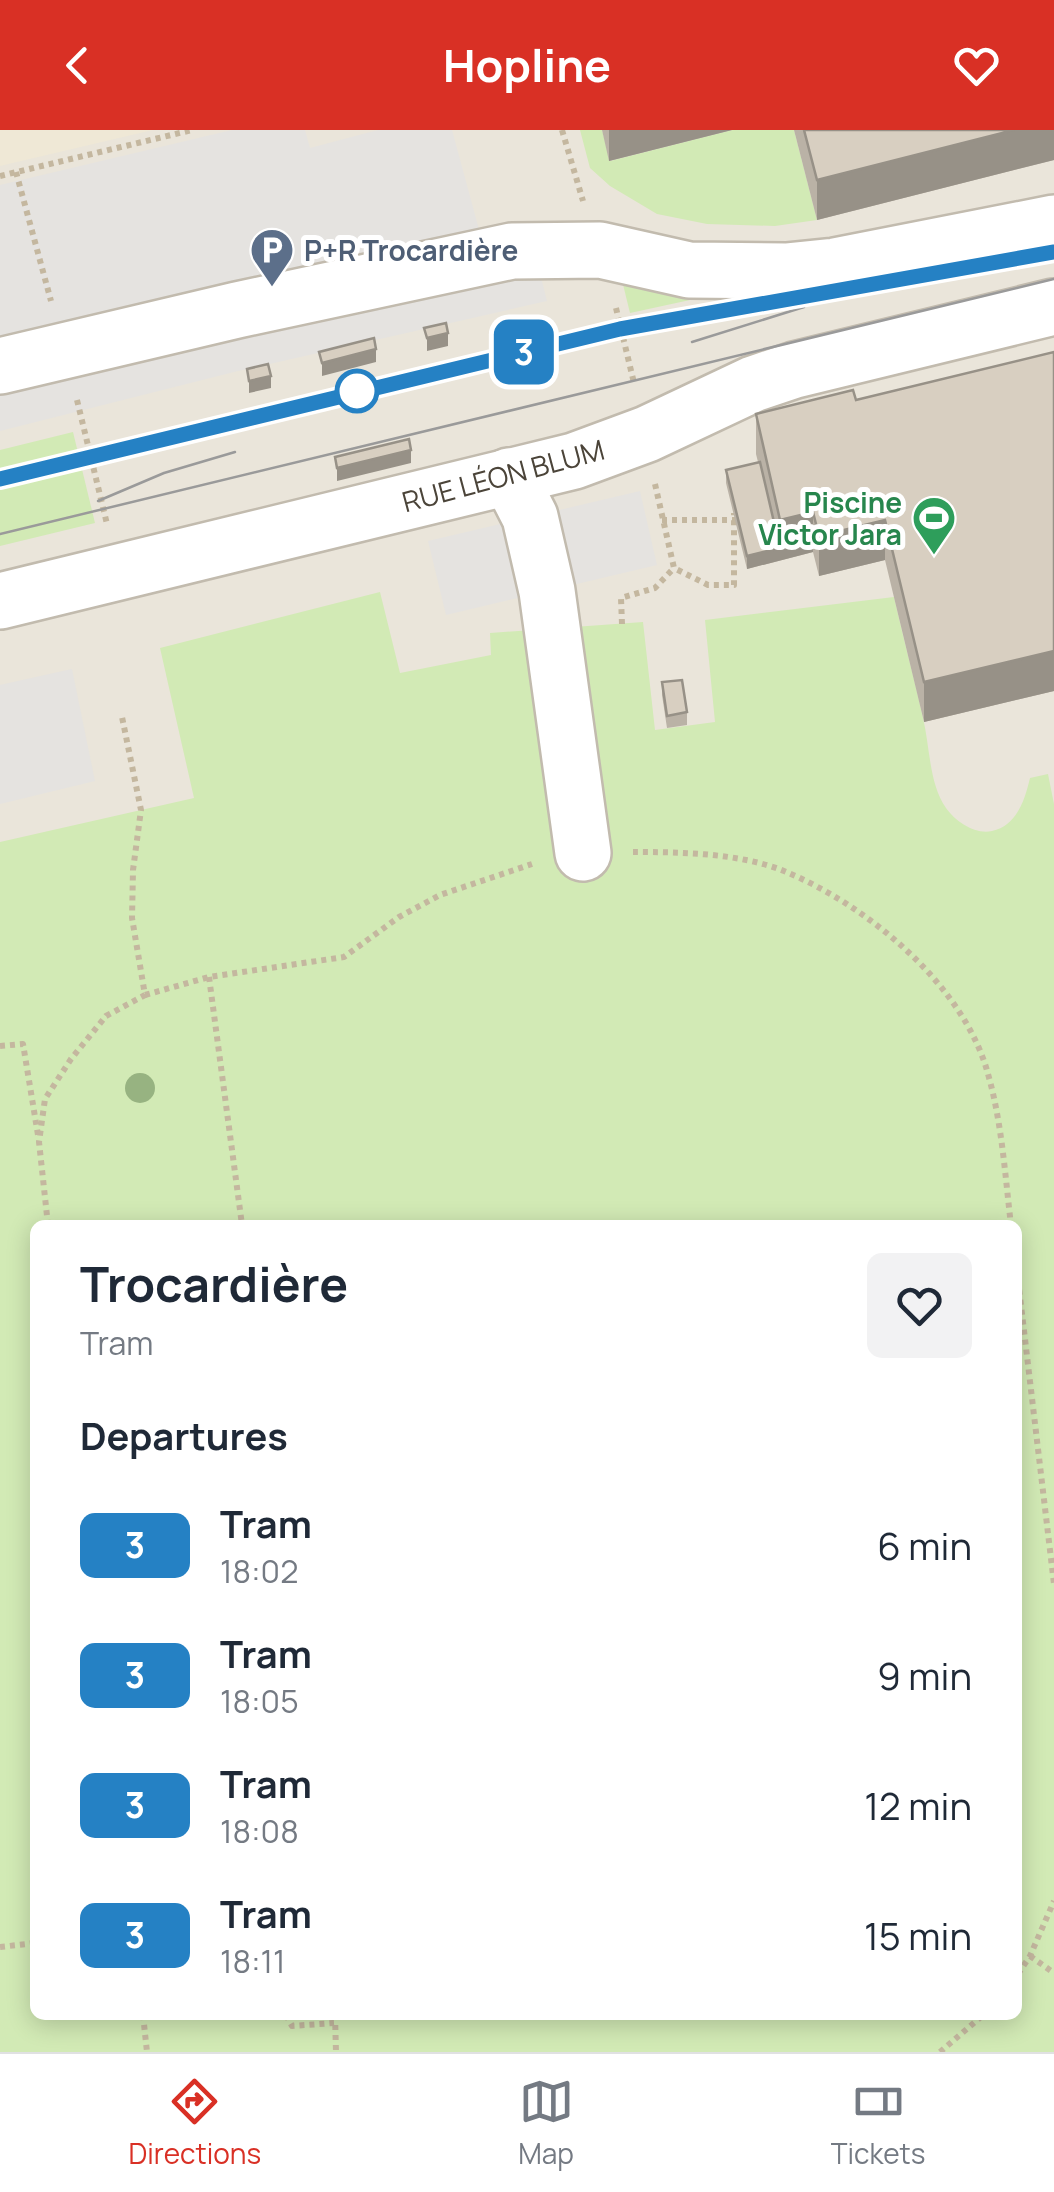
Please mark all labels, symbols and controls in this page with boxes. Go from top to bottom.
text: Hopline [443,34,611,96]
icon: back [50,38,105,93]
icon: heart [949,38,1004,93]
parking icon: P+R Trocardière [249,227,295,288]
place label: P+R Trocardière [304,231,518,269]
line badge: 3 [492,320,556,384]
text: 3 [514,328,534,376]
unlabelled marker [336,370,378,412]
street label: RUE LÉON BLUM [398,430,608,520]
place label: Piscine Victor Jara [758,483,902,553]
sports icon: Piscine Victor Jara [911,495,957,556]
text: Trocardière [80,1251,348,1316]
button: heart [867,1253,972,1358]
text: Tram [80,1321,153,1365]
text: Departures [80,1409,288,1461]
text: Tram [220,1497,312,1549]
text: 6 min [877,1519,972,1571]
text: 3 [125,1521,145,1569]
text: 18:02 [220,1549,298,1593]
text: Tram [220,1627,312,1679]
text: 9 min [877,1649,972,1701]
text: 3 [125,1651,145,1699]
text: 18:05 [220,1679,299,1723]
text: Tram [220,1757,312,1809]
text: 12 min [864,1779,972,1831]
text: 3 [125,1781,145,1829]
text: 18:08 [220,1809,299,1853]
text: Tram [220,1887,312,1939]
text: 15 min [864,1909,972,1961]
text: 3 [125,1911,145,1959]
text: 18:11 [220,1939,286,1983]
tab: Directions [129,2074,261,2172]
tab: Map [518,2074,574,2172]
tab: Tickets [831,2074,925,2172]

